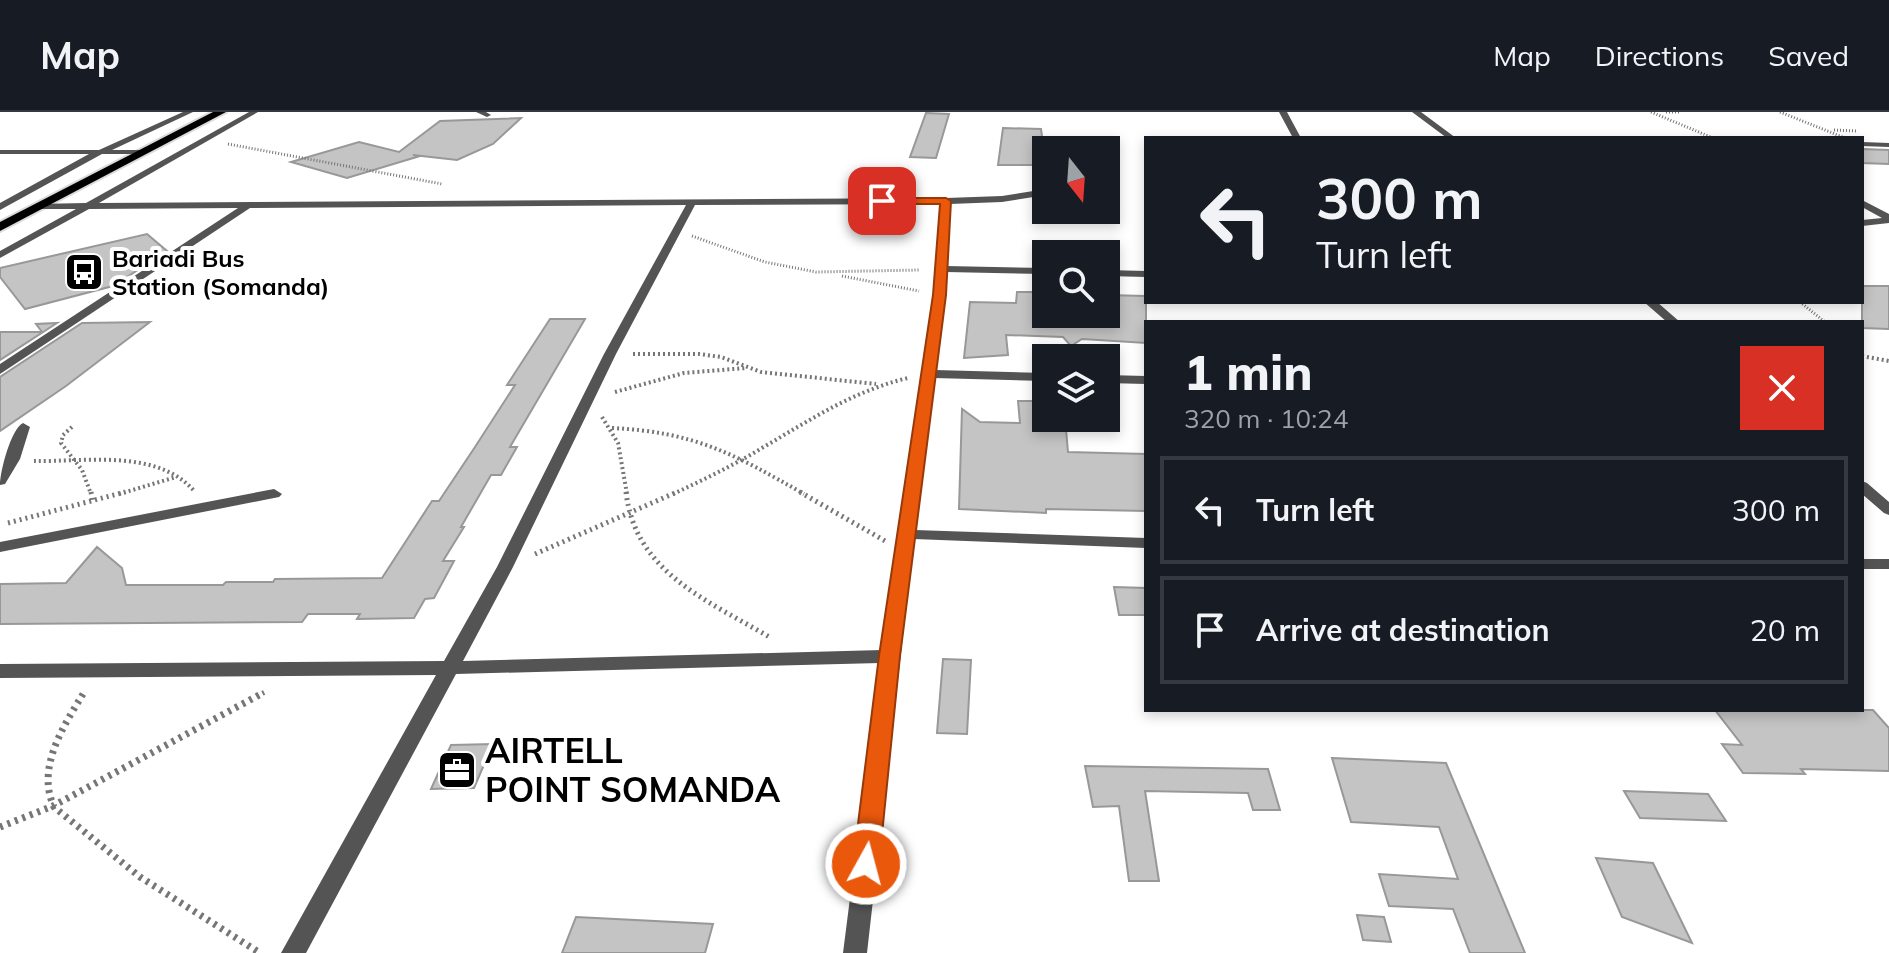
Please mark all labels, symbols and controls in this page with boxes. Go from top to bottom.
text: Map [40,31,120,79]
text: Map [1493,38,1551,73]
text: Directions [1595,38,1724,73]
text: Saved [1768,38,1849,73]
north arrow [1032,136,1120,224]
map controls [1032,136,1120,432]
text: 300 m [1316,163,1483,233]
pin [848,167,916,235]
icon: left [1184,168,1288,272]
icon: arrive [860,179,904,223]
text: Turn left [1316,232,1452,277]
button: search [1032,240,1120,328]
place label: Bariadi Bus Station (Somanda) [112,243,329,301]
bus stop icon: Bariadi Bus Station (Somanda) [63,251,105,293]
text: 1 min [1184,342,1313,402]
button: layers [1032,344,1120,432]
button: close [1740,346,1824,430]
text: 320 m · 10:24 [1184,402,1348,435]
icon: left [1188,488,1232,532]
text: Turn left [1256,491,1374,529]
text: 300 m [1732,491,1820,529]
icon: arrive [1188,608,1232,652]
text: Arrive at destination [1256,611,1550,649]
text: 20 m [1750,611,1820,649]
place label: AIRTELL POINT SOMANDA [485,729,781,811]
office icon: AIRTELL POINT SOMANDA [436,749,478,791]
position arrow [824,822,908,906]

